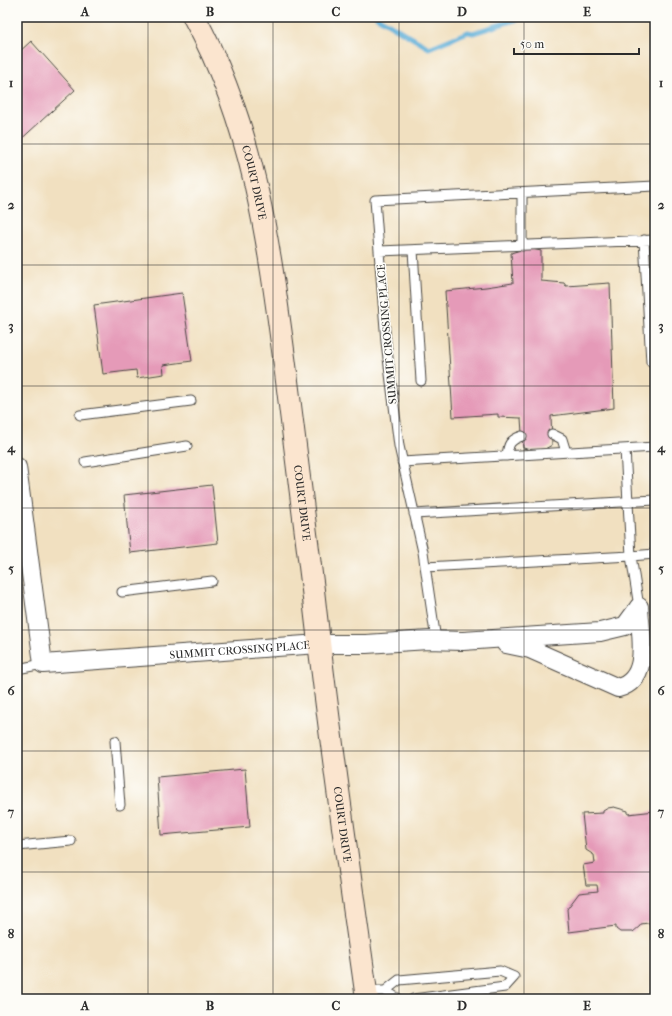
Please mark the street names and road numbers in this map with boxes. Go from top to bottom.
street label: COURT DRIVE [239,144,269,221]
street label: SUMMIT CROSSING PLACE [374,263,400,405]
street label: COURT DRIVE [291,464,314,542]
street label: SUMMIT CROSSING PLACE [169,638,311,661]
street label: COURT DRIVE [331,786,354,864]

